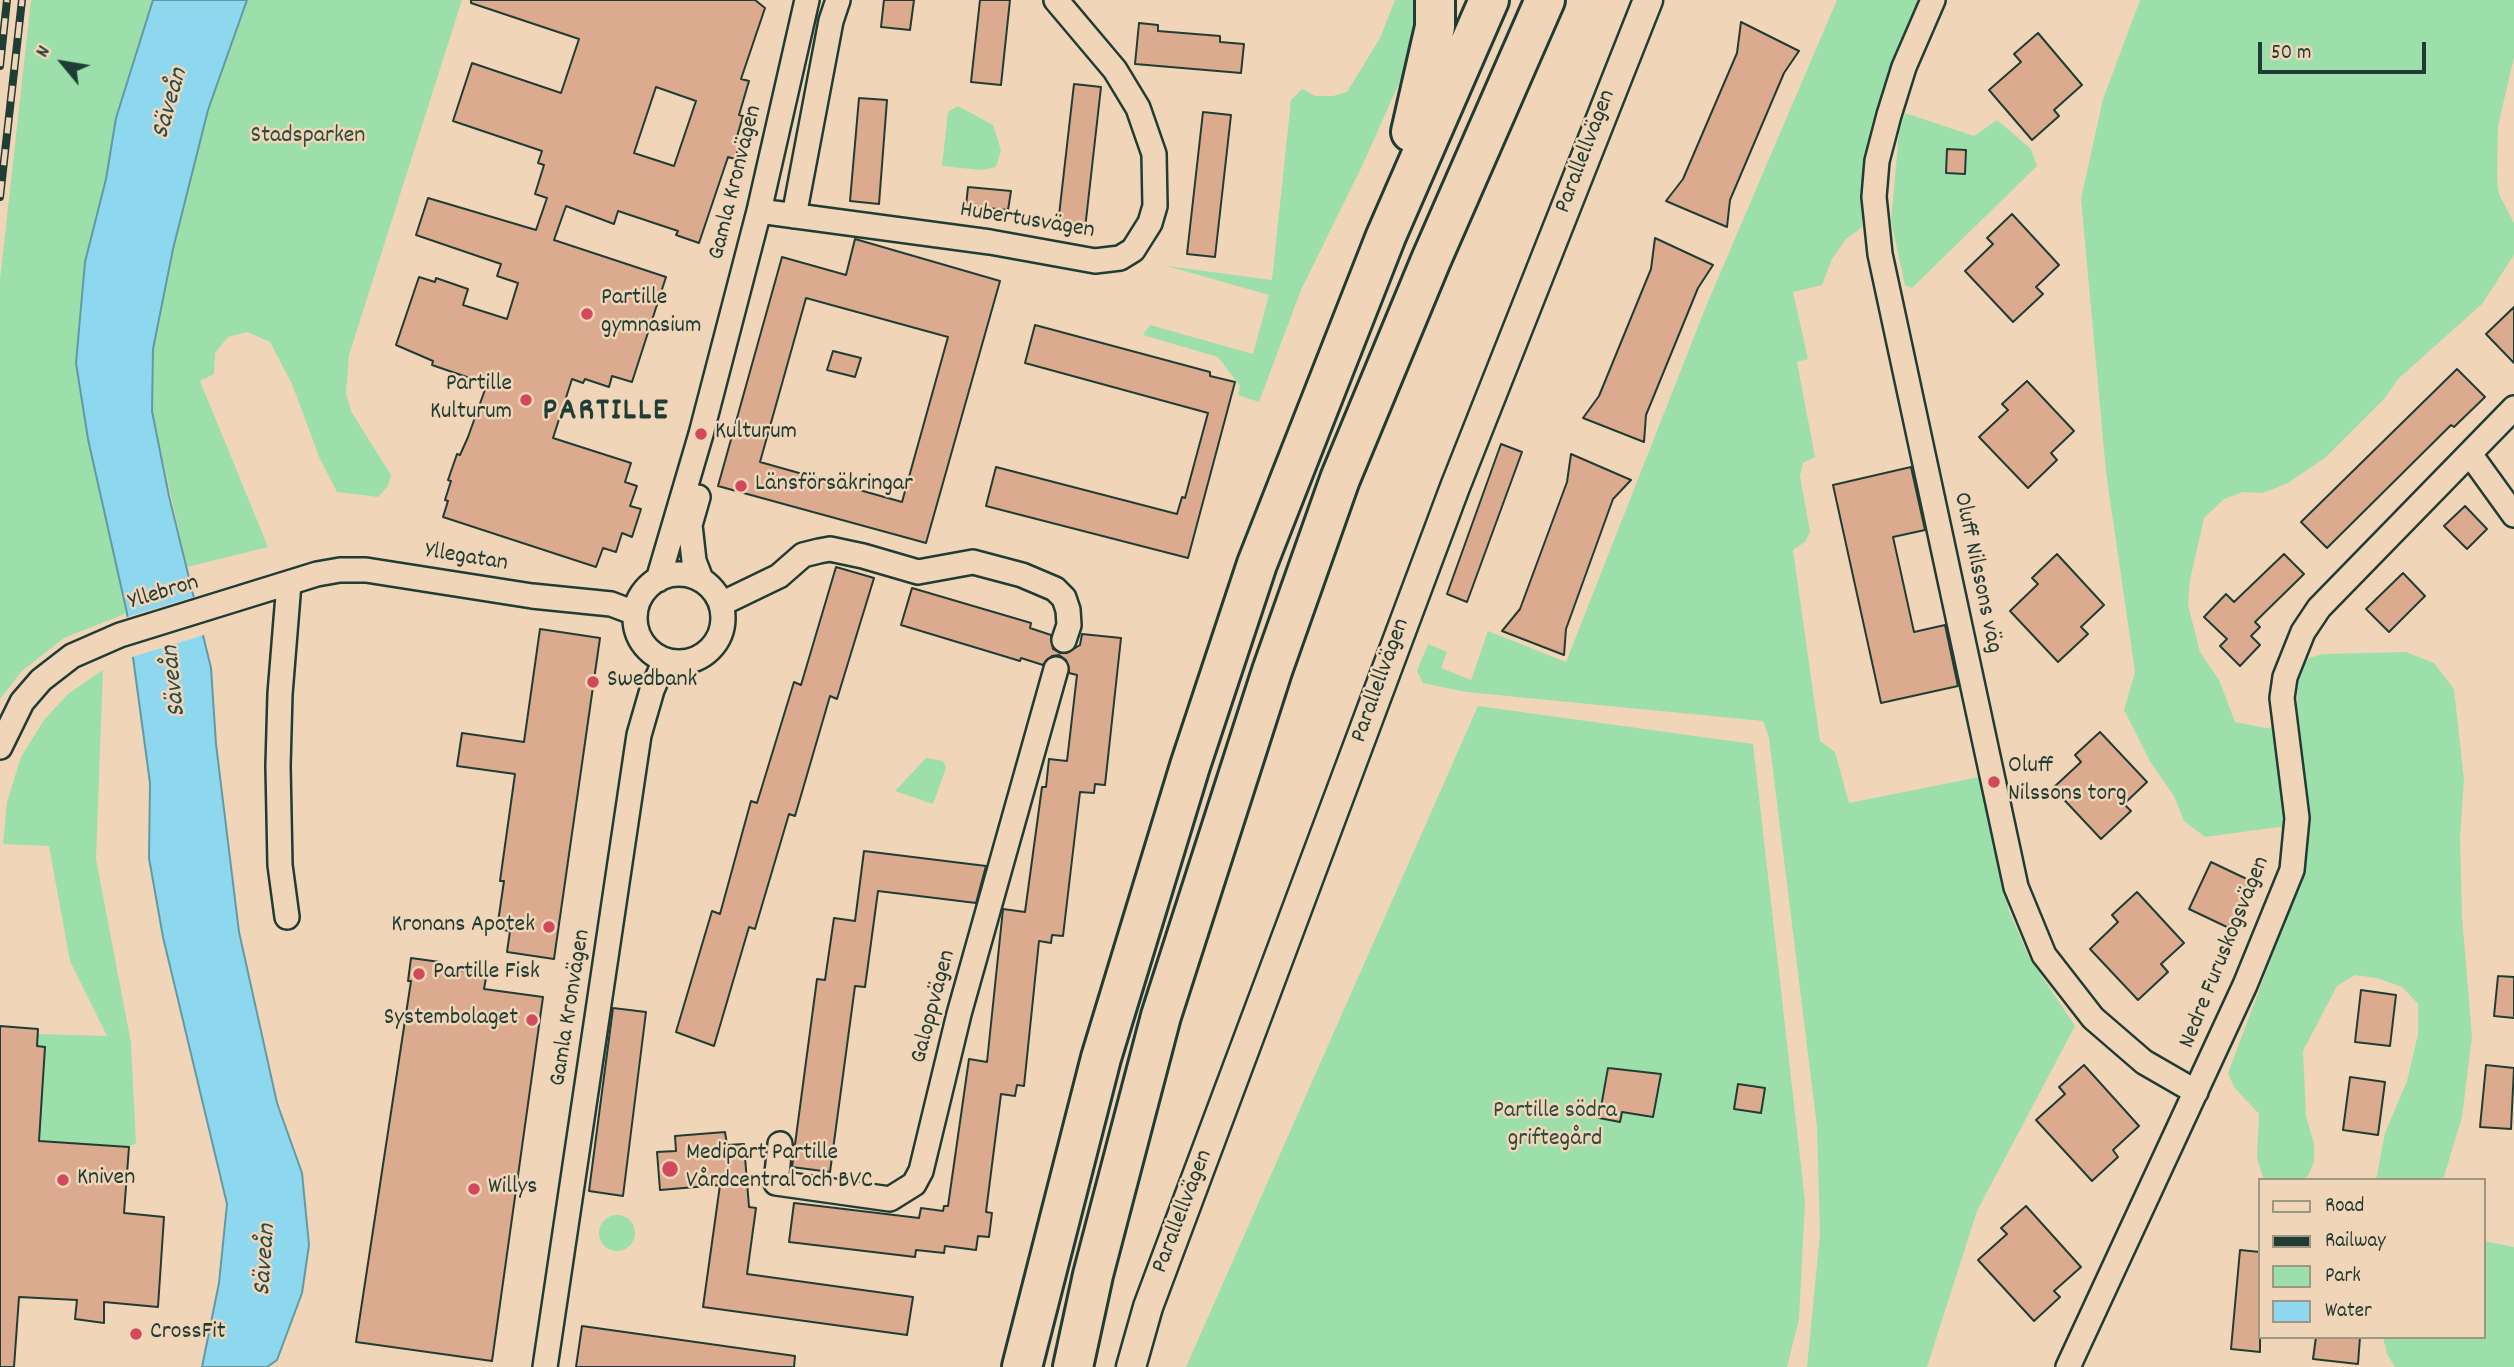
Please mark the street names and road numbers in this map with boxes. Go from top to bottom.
street label: Parallellvägen [1550,86,1624,218]
street label: Gamla Kronvägen [704,103,770,263]
street label: Hubertusvägen [958,197,1096,247]
street label: Oluff Nilssons väg [1945,490,2007,656]
street label: Yllegatan [422,538,510,580]
street label: Yllebron [125,570,203,618]
street label: Parallellvägen [1346,615,1418,747]
street label: Nedre Furuskogsvägen [2174,853,2278,1053]
street label: Gamla Kronvägen [545,928,599,1088]
street label: Galoppvägen [906,947,964,1067]
street label: Parallellvägen [1147,1146,1221,1278]

